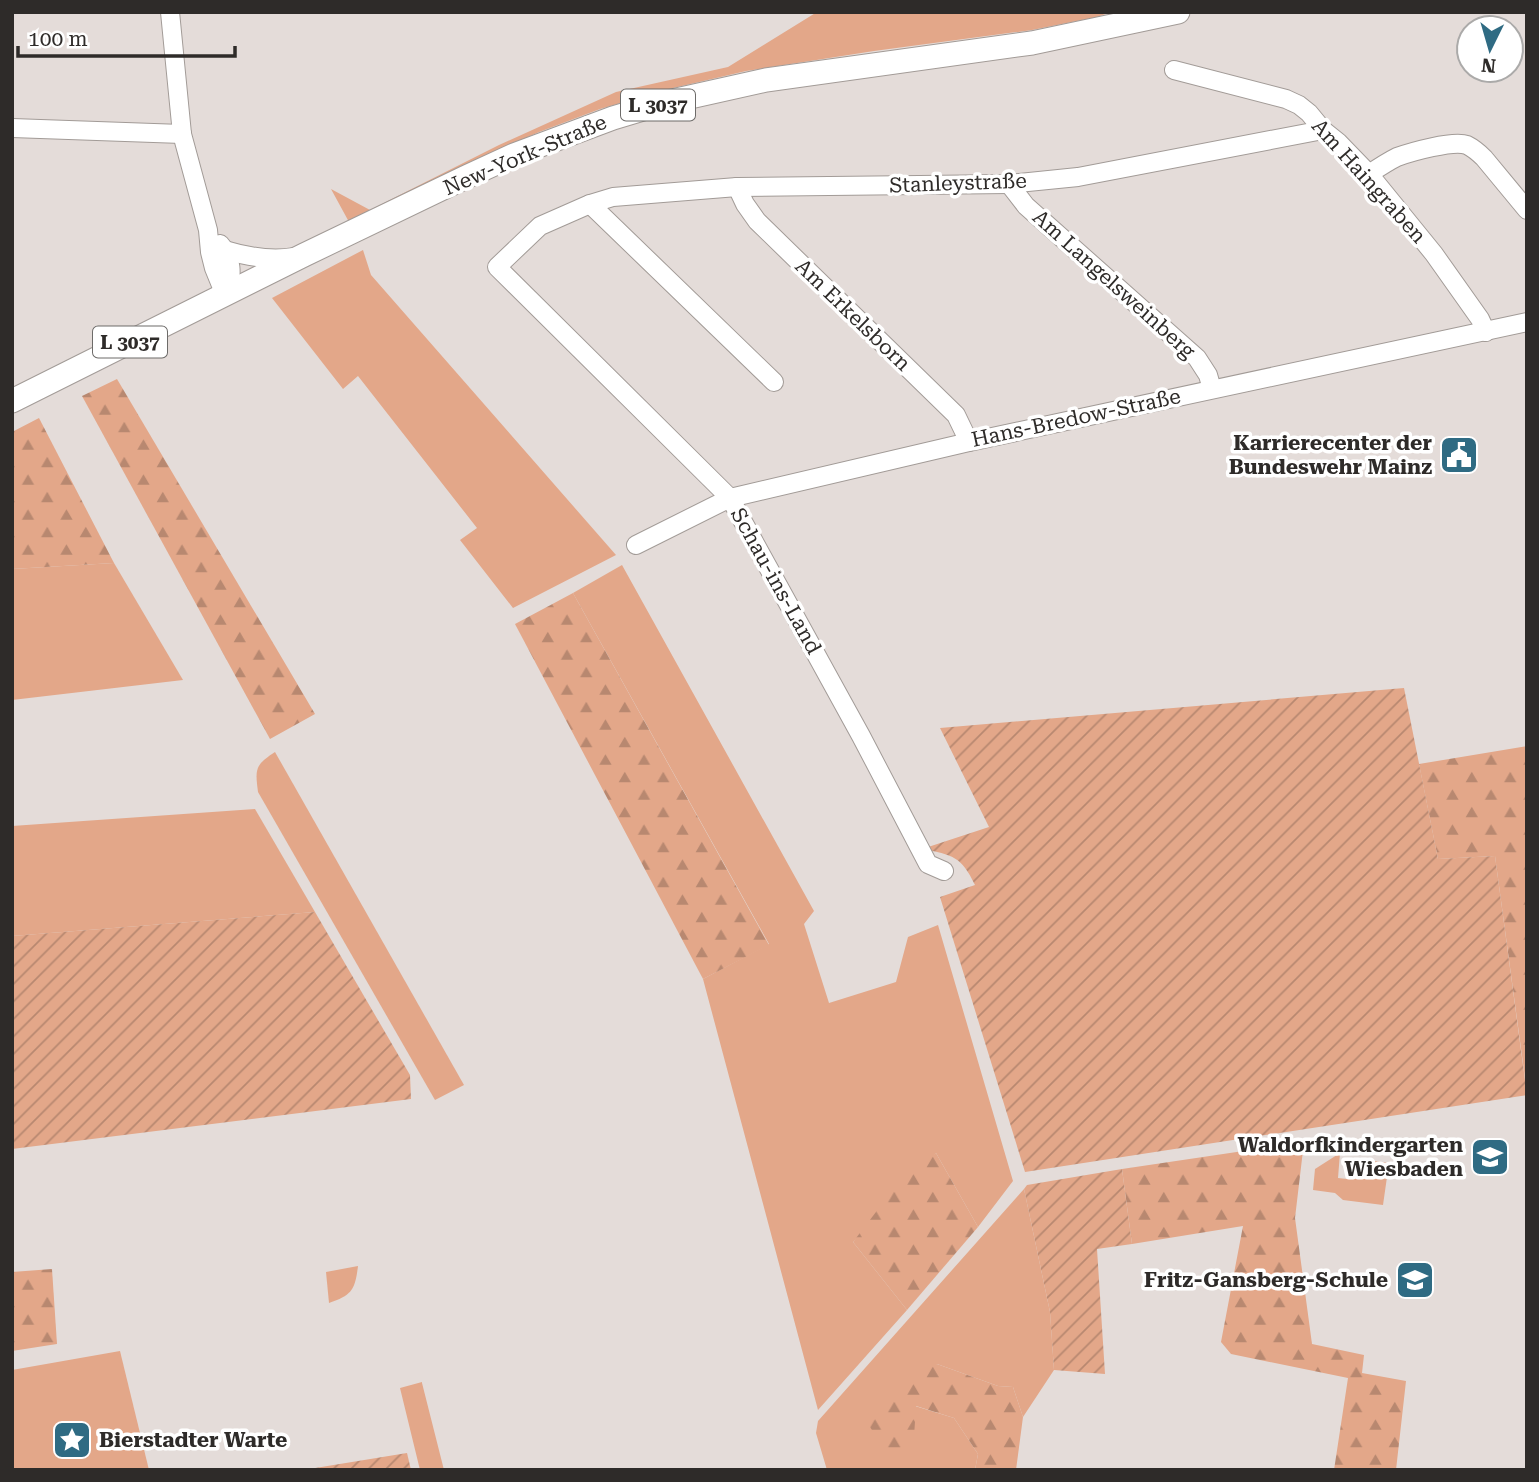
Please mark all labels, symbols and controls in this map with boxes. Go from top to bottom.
scale bar [18,14,234,58]
north arrow [1455,14,1525,84]
text: 100 m [28,27,88,51]
text: N [1480,53,1497,78]
road number: L 3037 [621,90,695,120]
street label: New-York-Straße [440,110,610,200]
street label: Am Haingraben [1307,114,1431,248]
street label: Stanleystraße [889,169,1027,197]
street label: Am Langelsweinberg [1028,205,1200,363]
street label: Am Erkelsborn [791,254,916,376]
road number: L 3037 [93,326,167,358]
street label: Hans-Bredow-Straße [969,384,1183,452]
place label: Karrierecenter der Bundeswehr Mainz [1229,431,1432,479]
public building icon: Karrierecenter der Bundeswehr Mainz [1438,434,1480,476]
street label: Schau-ins-Land [726,504,826,659]
place label: Waldorfkindergarten Wiesbaden [1238,1133,1463,1181]
school or university icon: Waldorfkindergarten Wiesbaden [1469,1136,1511,1178]
school or university icon: Fritz-Gansberg-Schule [1394,1259,1436,1301]
place label: Fritz-Gansberg-Schule [1144,1268,1388,1292]
place icon: Bierstadter Warte [51,1419,93,1461]
place label: Bierstadter Warte [99,1428,287,1452]

